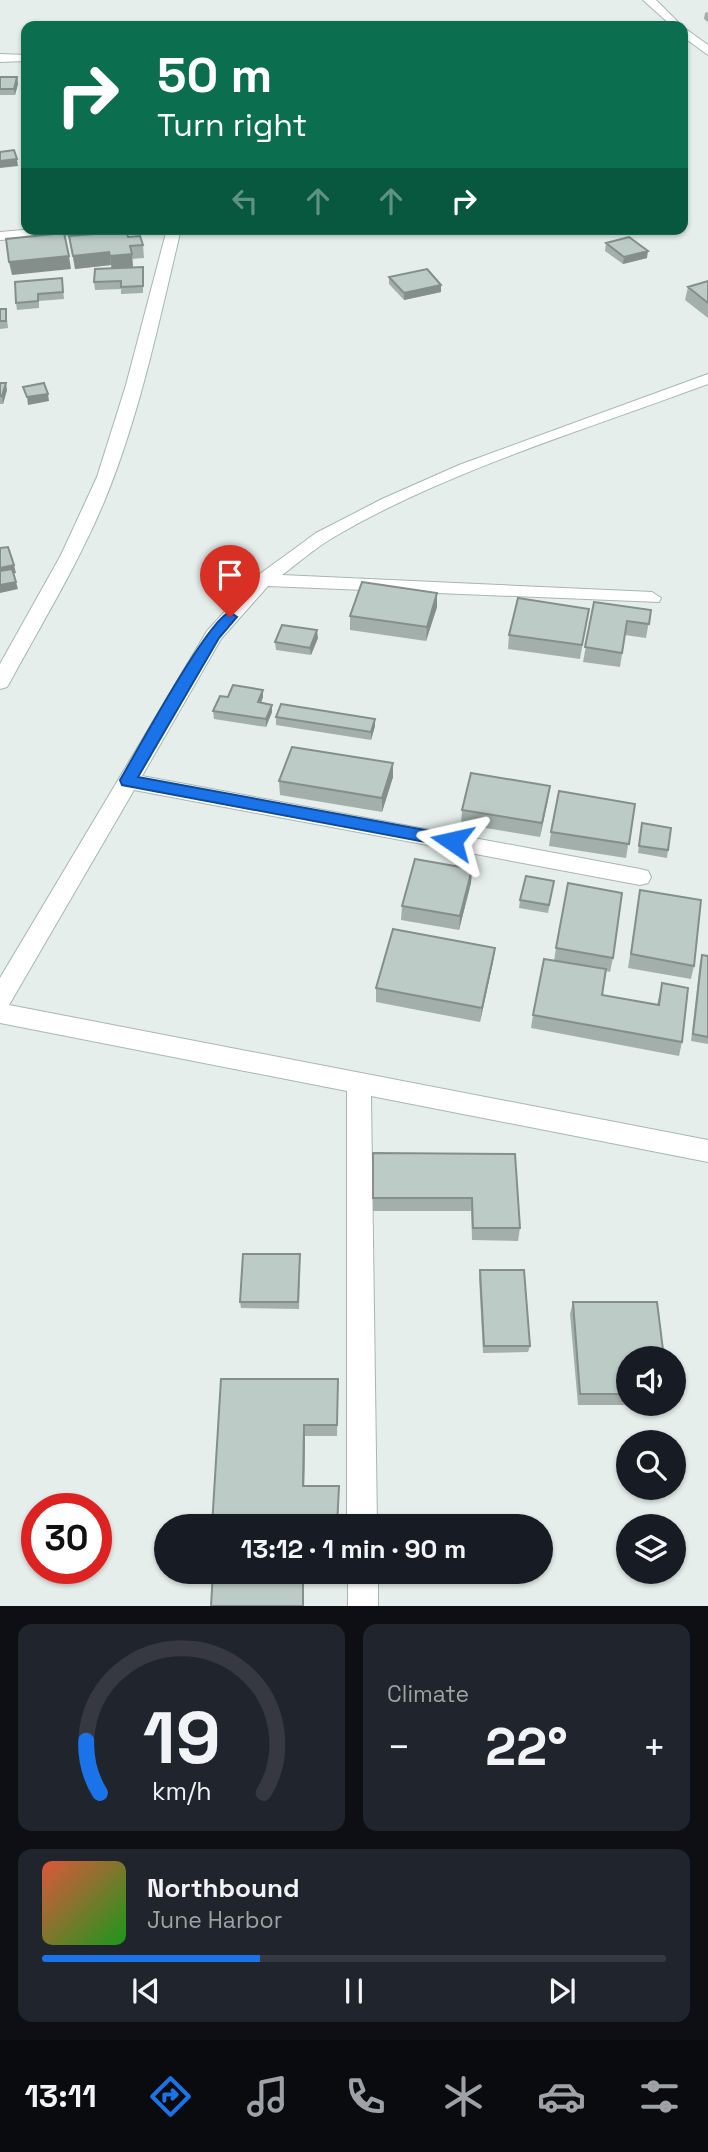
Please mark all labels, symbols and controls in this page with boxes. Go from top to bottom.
text: 50 m [157,44,272,106]
icon: right [42,49,133,140]
text: Turn right [157,105,307,145]
icon: left [226,182,264,220]
icon: ahead [299,182,337,220]
icon: ahead [372,182,410,220]
icon: right [445,182,483,220]
pin [200,545,260,617]
icon: arrive [211,556,249,594]
position arrow [415,804,489,878]
map controls [616,1346,686,1584]
button: sound [616,1346,686,1416]
button: search [616,1430,686,1500]
speed limit sign: 30 [21,1493,112,1584]
button: layers [616,1514,686,1584]
text: 13:12 · 1 min · 90 m [241,1532,466,1566]
text: Climate [387,1679,469,1709]
text: 19 [143,1692,220,1785]
text: 22° [485,1714,568,1780]
text: − [387,1723,411,1771]
text: + [642,1723,666,1771]
text: km/h [152,1775,211,1807]
text: Northbound [147,1871,300,1905]
text: June Harbor [147,1905,282,1935]
icon: previous [127,1972,165,2010]
icon: pause [335,1972,373,2010]
icon: next [543,1972,581,2010]
icon: directions [146,2072,195,2121]
icon: music [243,2072,292,2121]
icon: phone [341,2072,390,2121]
icon: climate [439,2072,488,2121]
icon: car [537,2072,586,2121]
icon: filters [635,2072,684,2121]
text: 13:11 [24,2076,97,2116]

